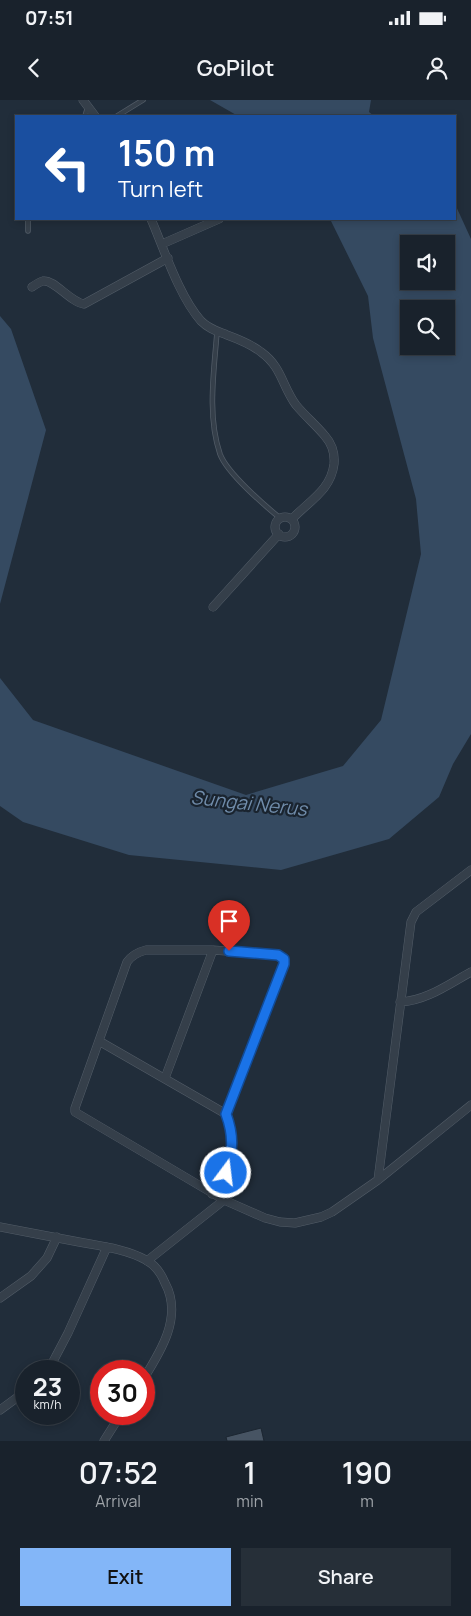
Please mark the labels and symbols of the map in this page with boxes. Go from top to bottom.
water label: Sungai Nerus [190,784,310,822]
pin [208,900,250,951]
position arrow [199,1146,251,1198]
speed limit sign: 30 [90,1360,155,1425]

